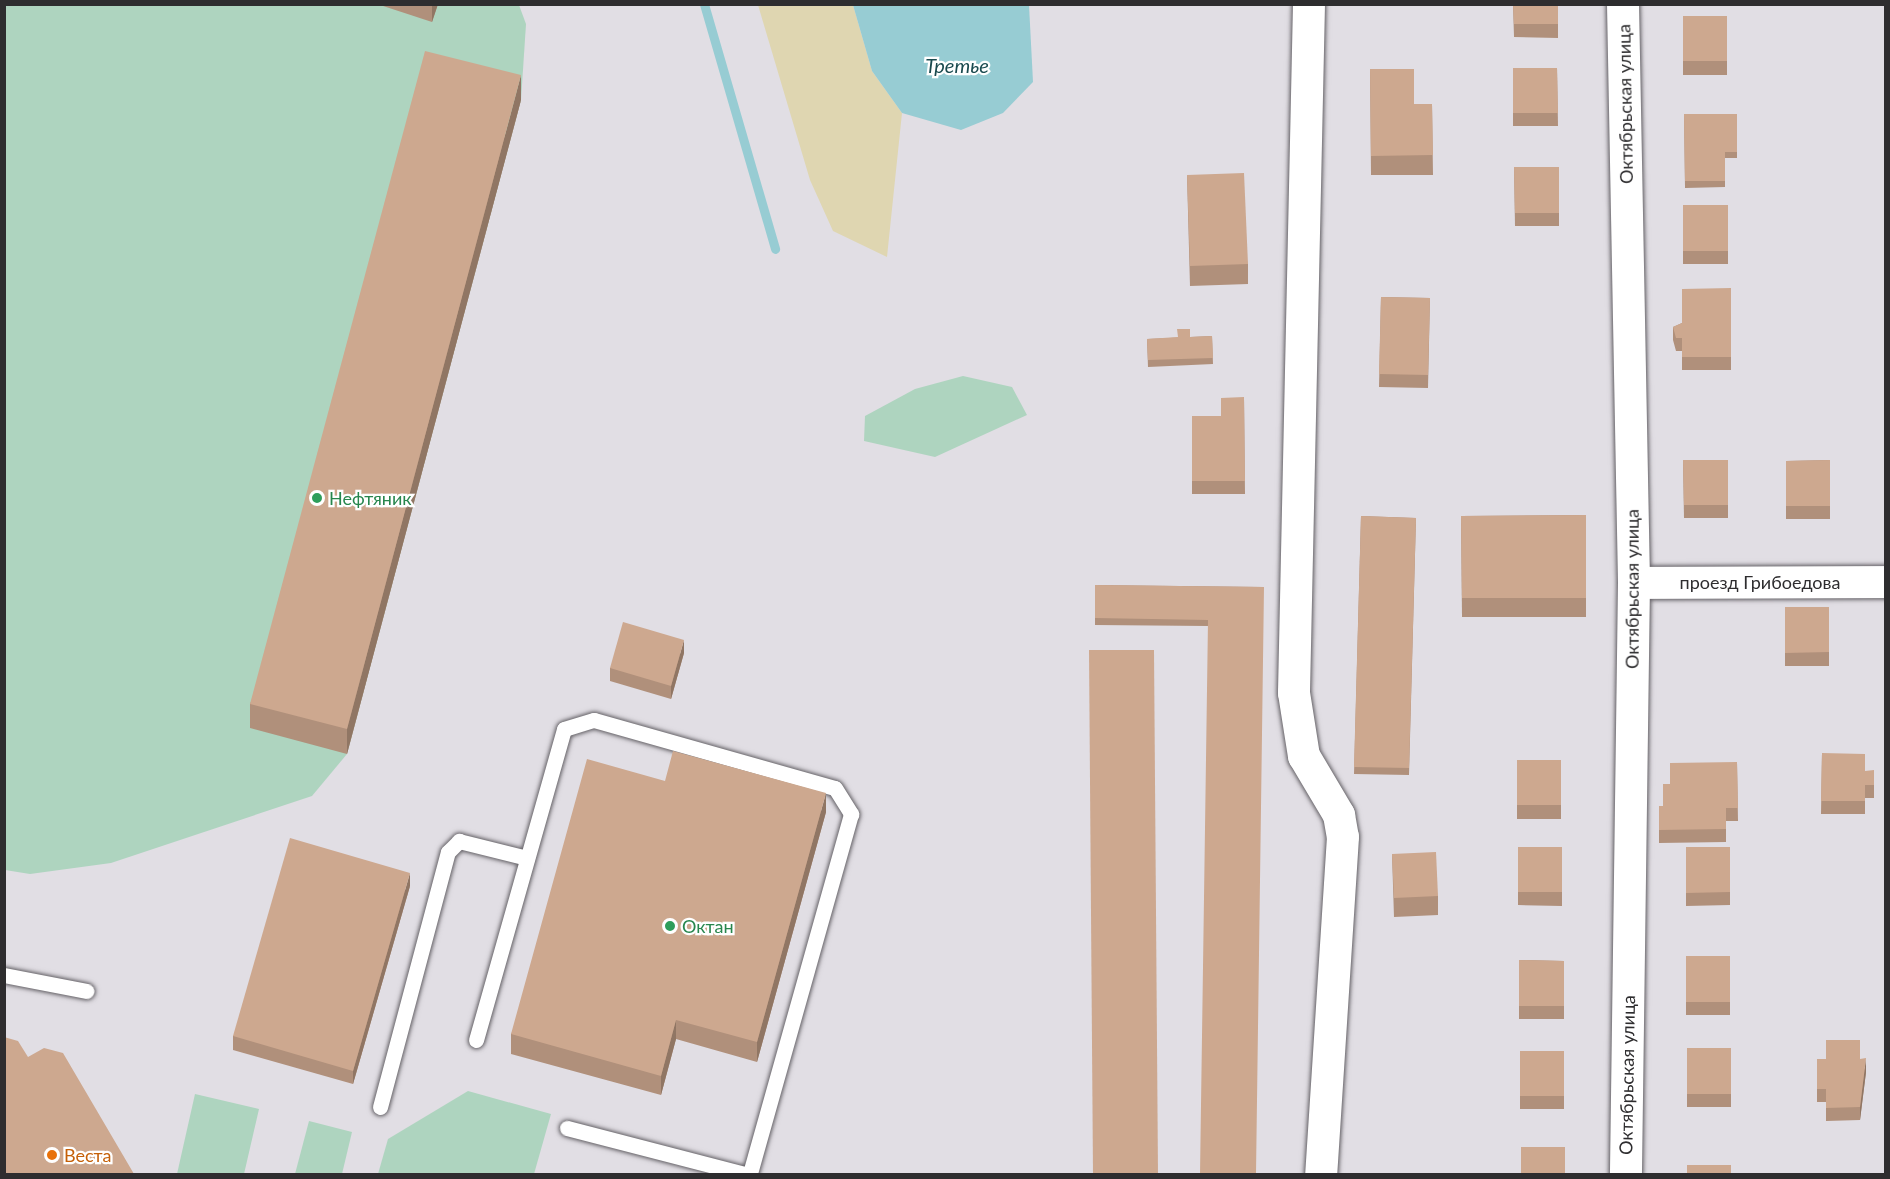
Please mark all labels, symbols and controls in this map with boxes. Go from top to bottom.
street label: Октябрьская улица [1613,24,1637,184]
water label: Третье [925,53,989,77]
place label: Нефтяник [329,487,412,509]
marker: Нефтяник [310,491,324,505]
street label: Октябрьская улица [1621,509,1643,669]
street label: проезд Грибоедова [1680,571,1840,593]
place label: Октан [682,915,734,937]
marker: Октан [663,919,677,933]
street label: Октябрьская улица [1615,995,1639,1155]
place label: Веста [64,1144,112,1166]
marker: Веста [45,1148,59,1162]

